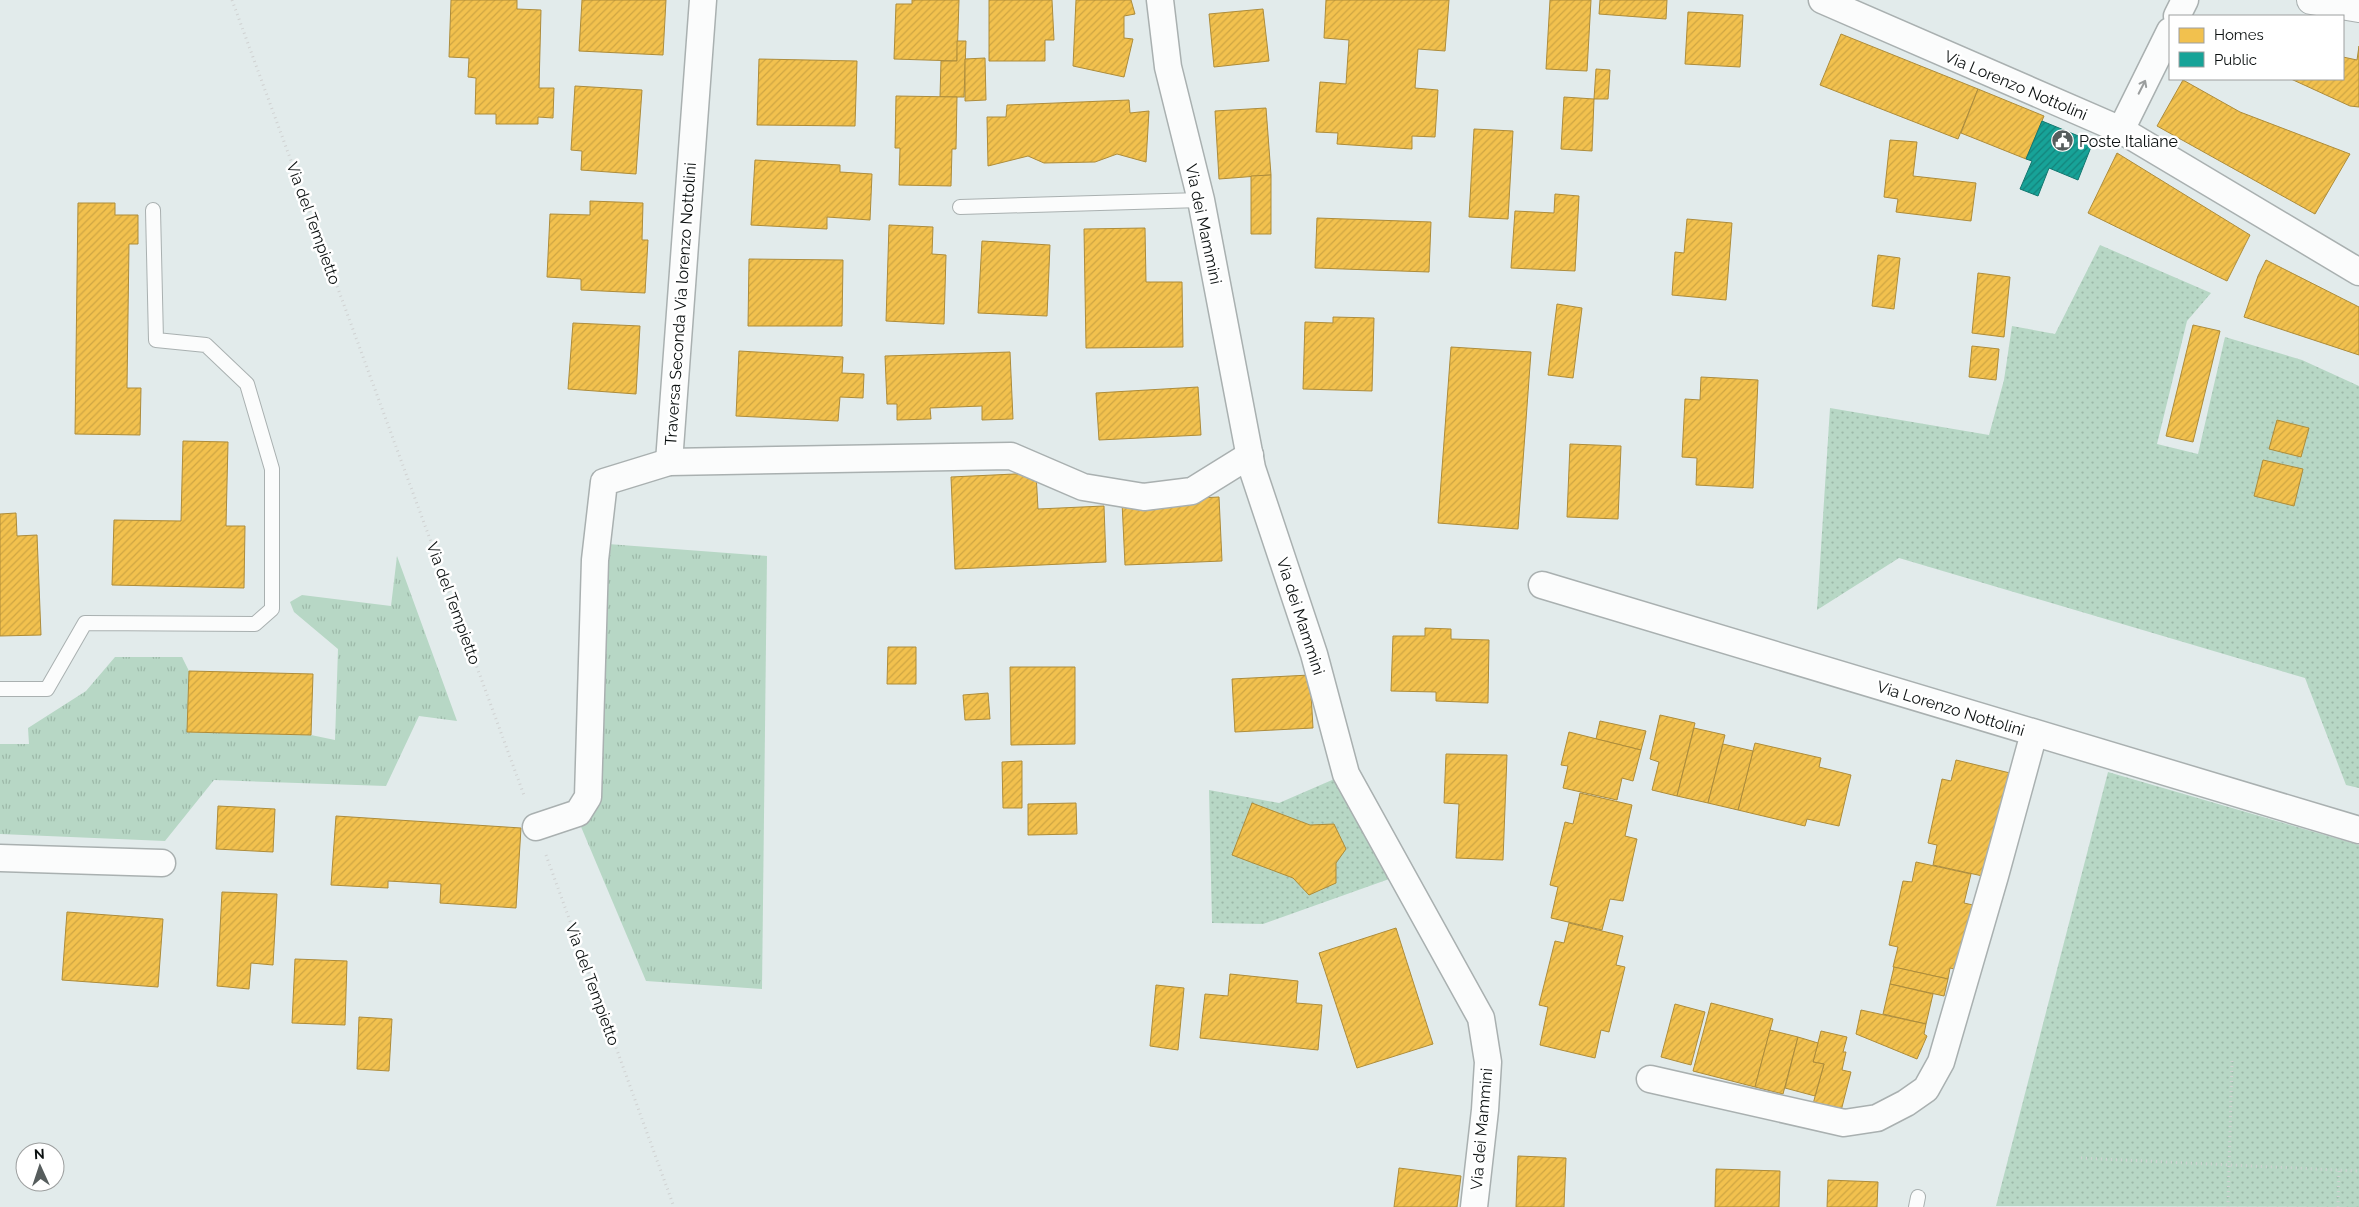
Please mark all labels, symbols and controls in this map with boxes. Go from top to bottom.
legend [2169,15,2344,80]
text: Homes [2214,26,2264,44]
street label: Via Lorenzo Nottolini [1941,47,2090,124]
text: Public [2214,51,2257,69]
one-way arrow [2138,80,2148,95]
public building icon: Poste Italiane [2051,129,2075,153]
place label: Poste Italiane [2079,132,2178,151]
street label: Via del Tempietto [283,159,344,287]
street label: Traversa Seconda Via lorenzo Nottolini [661,162,700,446]
street label: Via dei Mammini [1181,162,1226,286]
street label: Via del Tempietto [423,539,484,667]
street label: Via dei Mammini [1273,555,1328,677]
street label: Via Lorenzo Nottolini [1875,677,2027,740]
street label: Via del Tempietto [562,920,623,1048]
street label: Via dei Mammini [1467,1067,1496,1191]
north arrow [15,1142,65,1192]
text: N [34,1146,45,1162]

